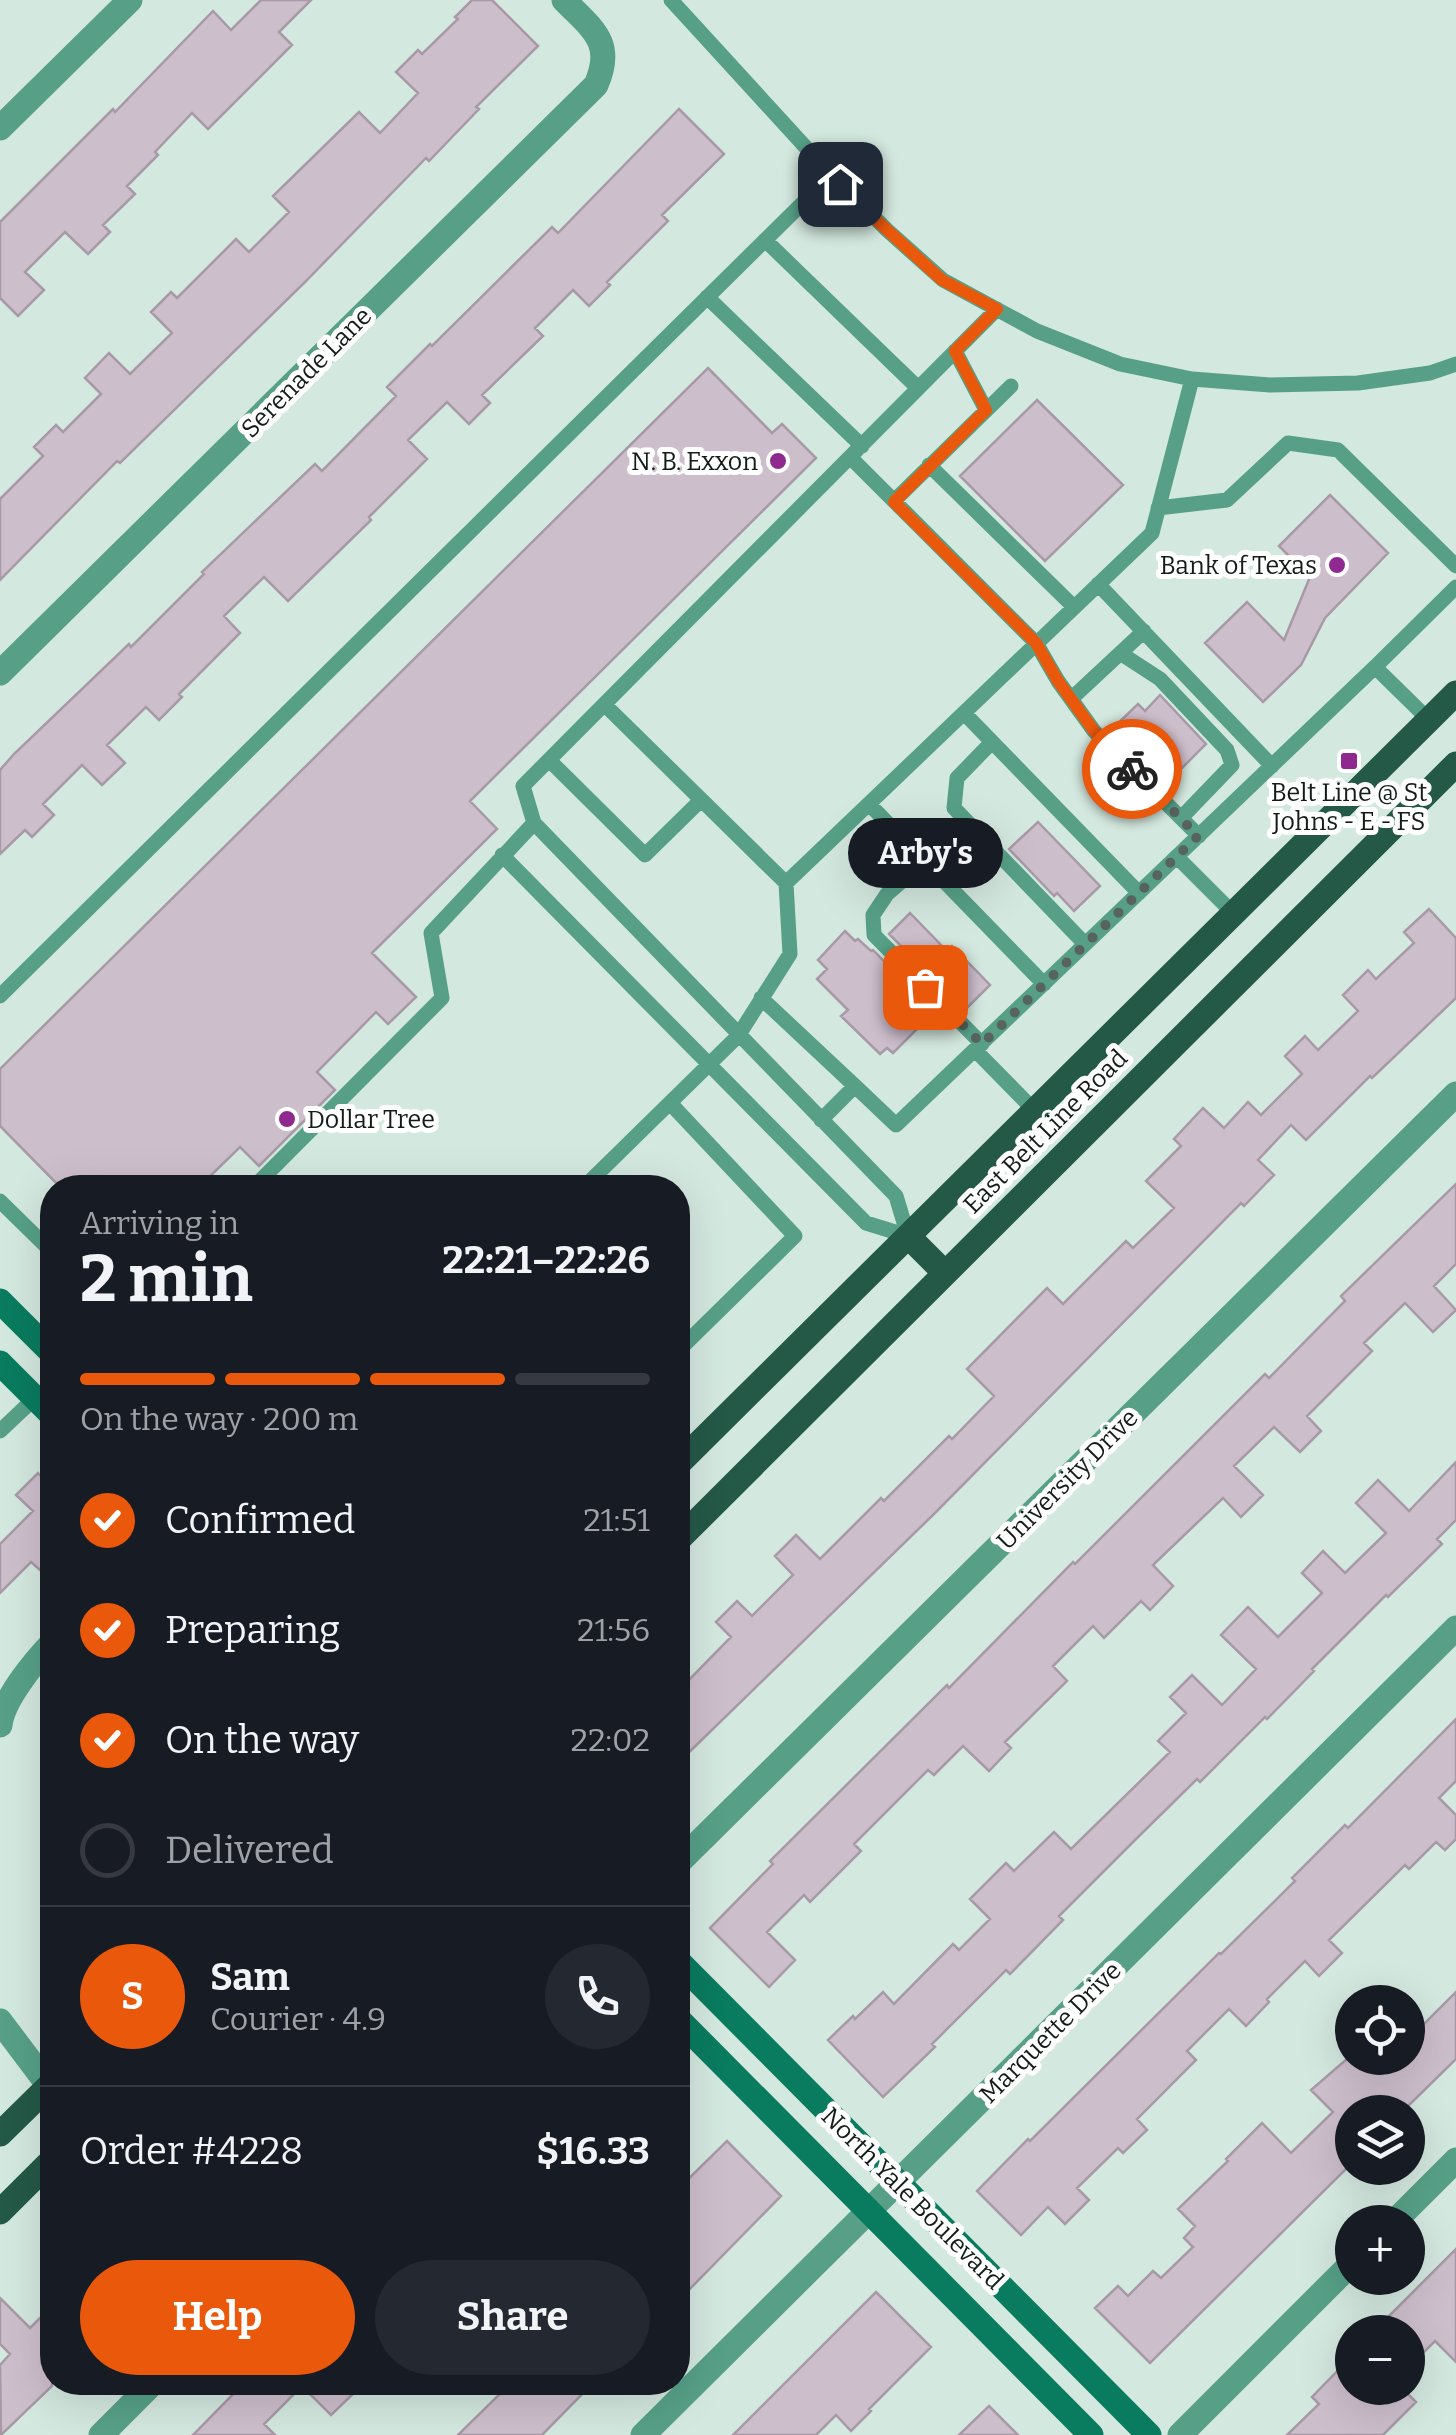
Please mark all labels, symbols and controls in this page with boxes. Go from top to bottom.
pin [798,142,883,227]
icon: home [813,157,868,212]
street label: Serenade Lane [235,301,378,444]
place label: N. B. Exxon [631,447,758,477]
marker: N. B. Exxon [767,450,789,472]
place label: Bank of Texas [1160,551,1317,581]
marker: Bank of Texas [1326,554,1348,576]
courier [1082,719,1182,819]
icon: bike [1105,742,1160,797]
marker: Belt Line @ St Johns - E - FS [1338,750,1360,772]
place label: Belt Line @ St Johns - E - FS [1271,778,1427,837]
callout: Arby's [848,817,1002,887]
text: Arby's [878,834,973,872]
pin [883,945,968,1030]
icon: bag [898,960,953,1015]
street label: East Belt Line Road [957,1043,1134,1220]
place label: Dollar Tree [307,1105,435,1135]
marker: Dollar Tree [276,1108,298,1130]
text: Arriving in [80,1204,239,1242]
text: 22:21–22:26 [442,1237,650,1283]
text: 2 min [80,1240,253,1318]
text: On the way · 200 m [80,1400,358,1438]
street label: University Drive [991,1403,1144,1556]
icon: check [80,1493,135,1548]
text: Confirmed [165,1497,355,1543]
text: 21:51 [583,1501,650,1539]
icon: check [80,1603,135,1658]
text: Preparing [165,1607,340,1653]
text: 21:56 [577,1611,650,1649]
icon: check [80,1713,135,1768]
text: On the way [165,1717,359,1763]
text: 22:02 [571,1721,650,1759]
text: Delivered [165,1827,334,1873]
button: phone [545,1944,650,2049]
text: Sam [210,1954,290,2000]
street label: Marquette Drive [974,1956,1128,2110]
text: S [121,1973,144,2019]
map controls [1335,1985,1425,2405]
button: locate [1335,1985,1425,2075]
text: Courier · 4.9 [210,2000,386,2038]
button: layers [1335,2095,1425,2185]
street label: North Yale Boulevard [815,2101,1010,2296]
text: Order #4228 [80,2128,303,2174]
text: $16.33 [536,2128,650,2174]
button: + [1335,2205,1425,2295]
button: Help [80,2260,355,2375]
button: Share [375,2260,650,2375]
button: − [1335,2315,1425,2405]

